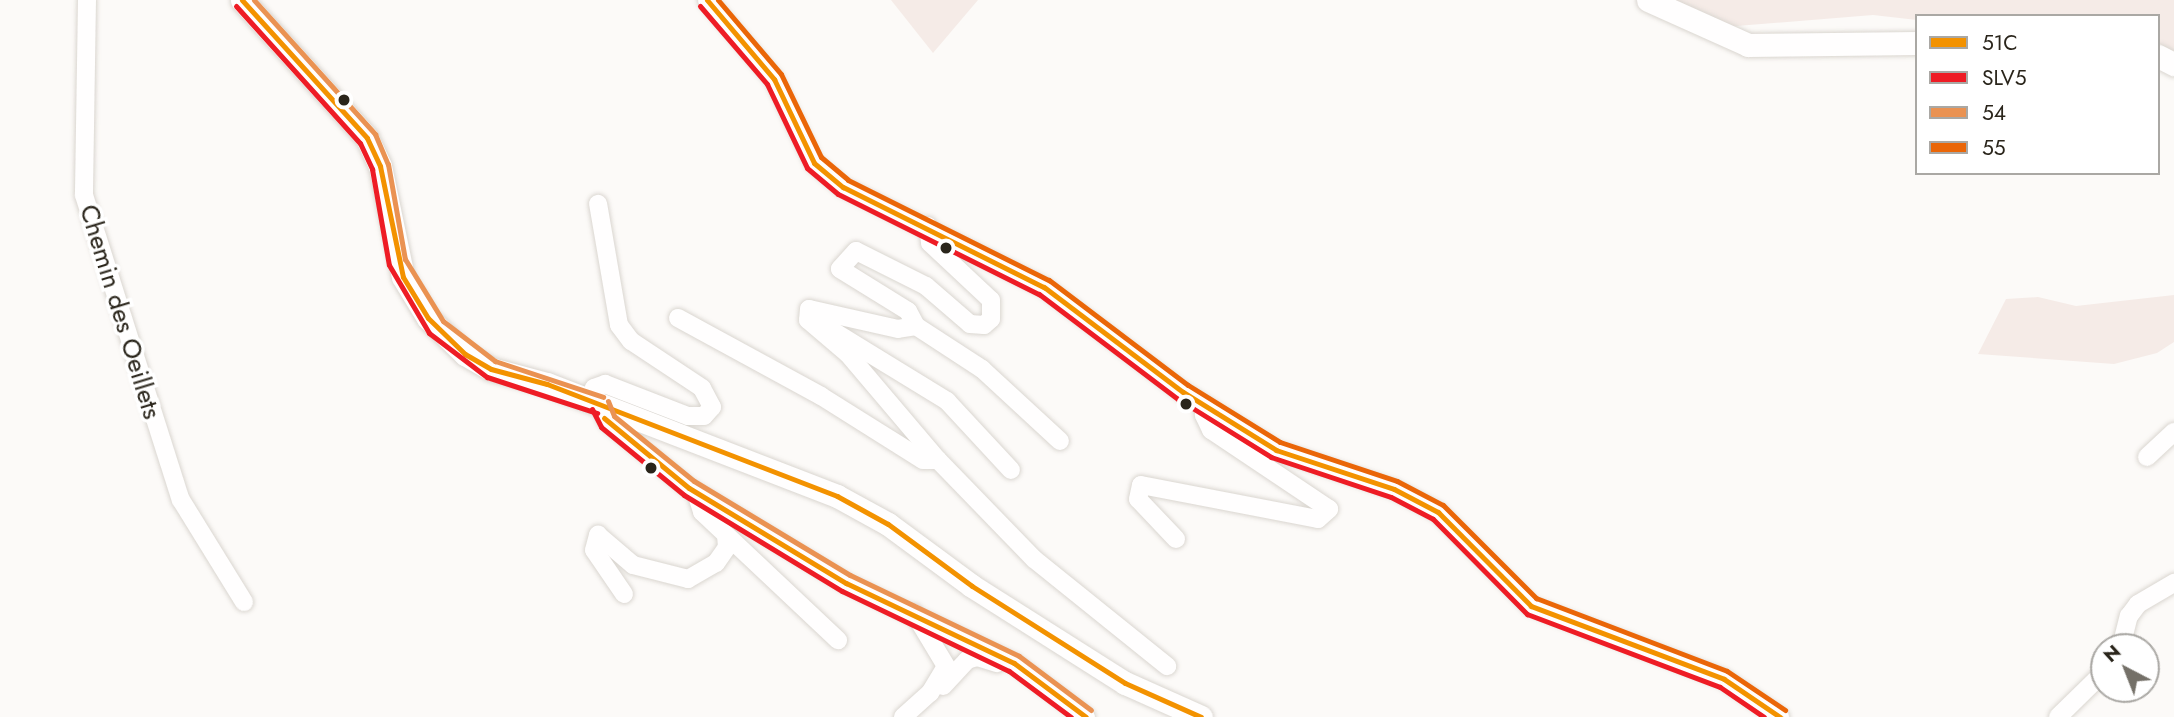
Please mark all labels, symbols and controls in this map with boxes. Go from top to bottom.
legend [1915,14,2160,175]
text: 51C [1982,28,2018,58]
text: SLV5 [1982,63,2027,93]
unlabelled marker [337,93,351,107]
text: 54 [1982,98,2006,128]
text: 55 [1982,133,2006,163]
street label: Chemin des Oeillets [73,201,167,423]
unlabelled marker [939,241,953,255]
unlabelled marker [1179,397,1193,411]
unlabelled marker [644,461,658,475]
north arrow [2090,633,2160,703]
text: N [2097,638,2127,669]

